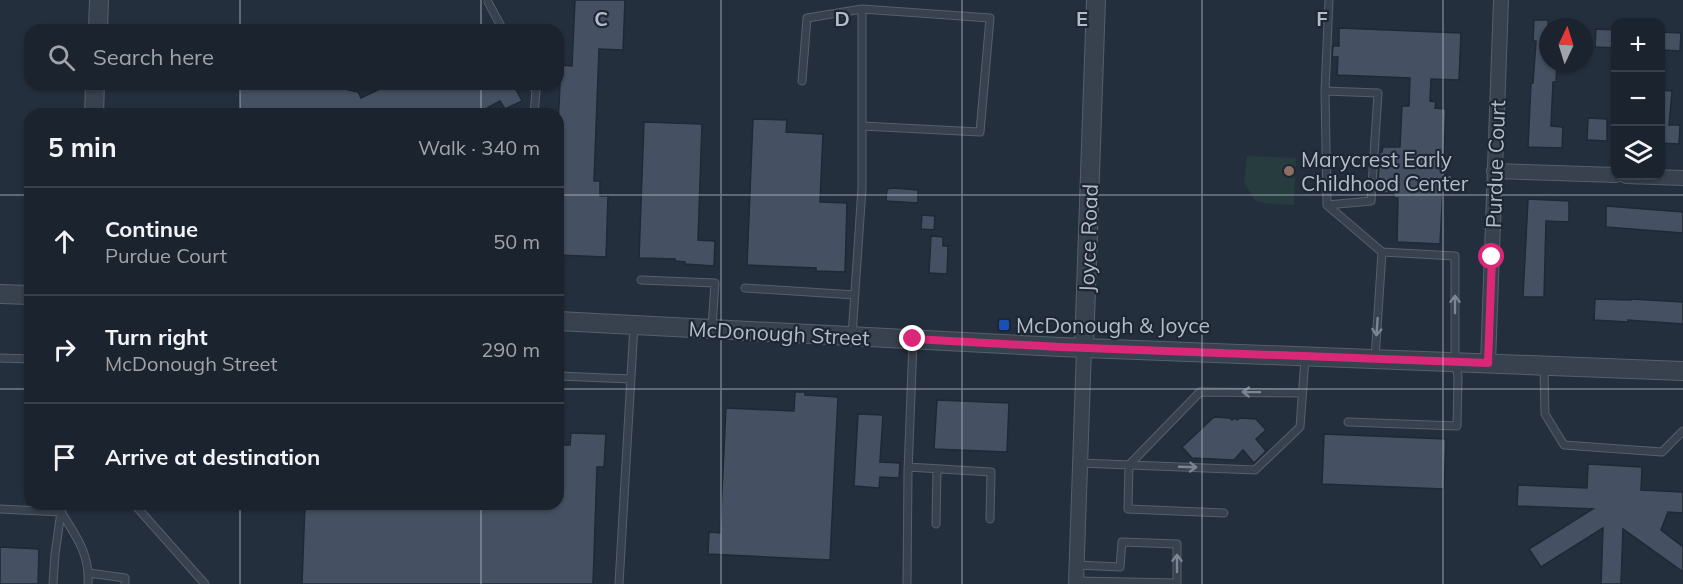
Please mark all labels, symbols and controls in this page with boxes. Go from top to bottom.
text: C [594,6,608,31]
text: D [834,6,850,31]
text: E [1076,6,1088,31]
text: F [1316,6,1328,31]
north arrow [1539,18,1593,72]
map controls [1611,18,1665,180]
button: + [1611,18,1665,72]
search box [24,24,564,90]
icon: search [45,41,78,74]
text: Search here [93,43,214,71]
button: − [1611,72,1665,126]
street label: Purdue Court [1480,100,1510,228]
button: layers [1611,126,1665,180]
text: 5 min [48,131,117,164]
text: Walk · 340 m [418,135,540,160]
place label: Marycrest Early Childhood Center [1301,146,1469,196]
marker: Marycrest Early Childhood Center [1282,164,1296,178]
street label: Joyce Road [1073,183,1103,293]
text: Continue [105,215,198,243]
icon: ahead [48,225,81,258]
text: 50 m [493,229,540,254]
text: Purdue Court [105,243,227,268]
route start [1478,243,1504,269]
one-way arrow [1449,294,1461,314]
place label: McDonough & Joyce [1016,312,1210,338]
street label: McDonough Street [688,315,870,351]
one-way arrow [1371,317,1382,336]
marker: McDonough & Joyce [997,318,1011,332]
text: Turn right [105,323,208,351]
route end [899,325,925,351]
icon: right [48,333,81,366]
text: 290 m [481,337,540,362]
text: McDonough Street [105,351,277,376]
one-way arrow [1241,387,1261,398]
icon: arrive [48,441,81,474]
text: Arrive at destination [105,443,320,471]
one-way arrow [1177,462,1197,473]
one-way arrow [1171,553,1183,573]

